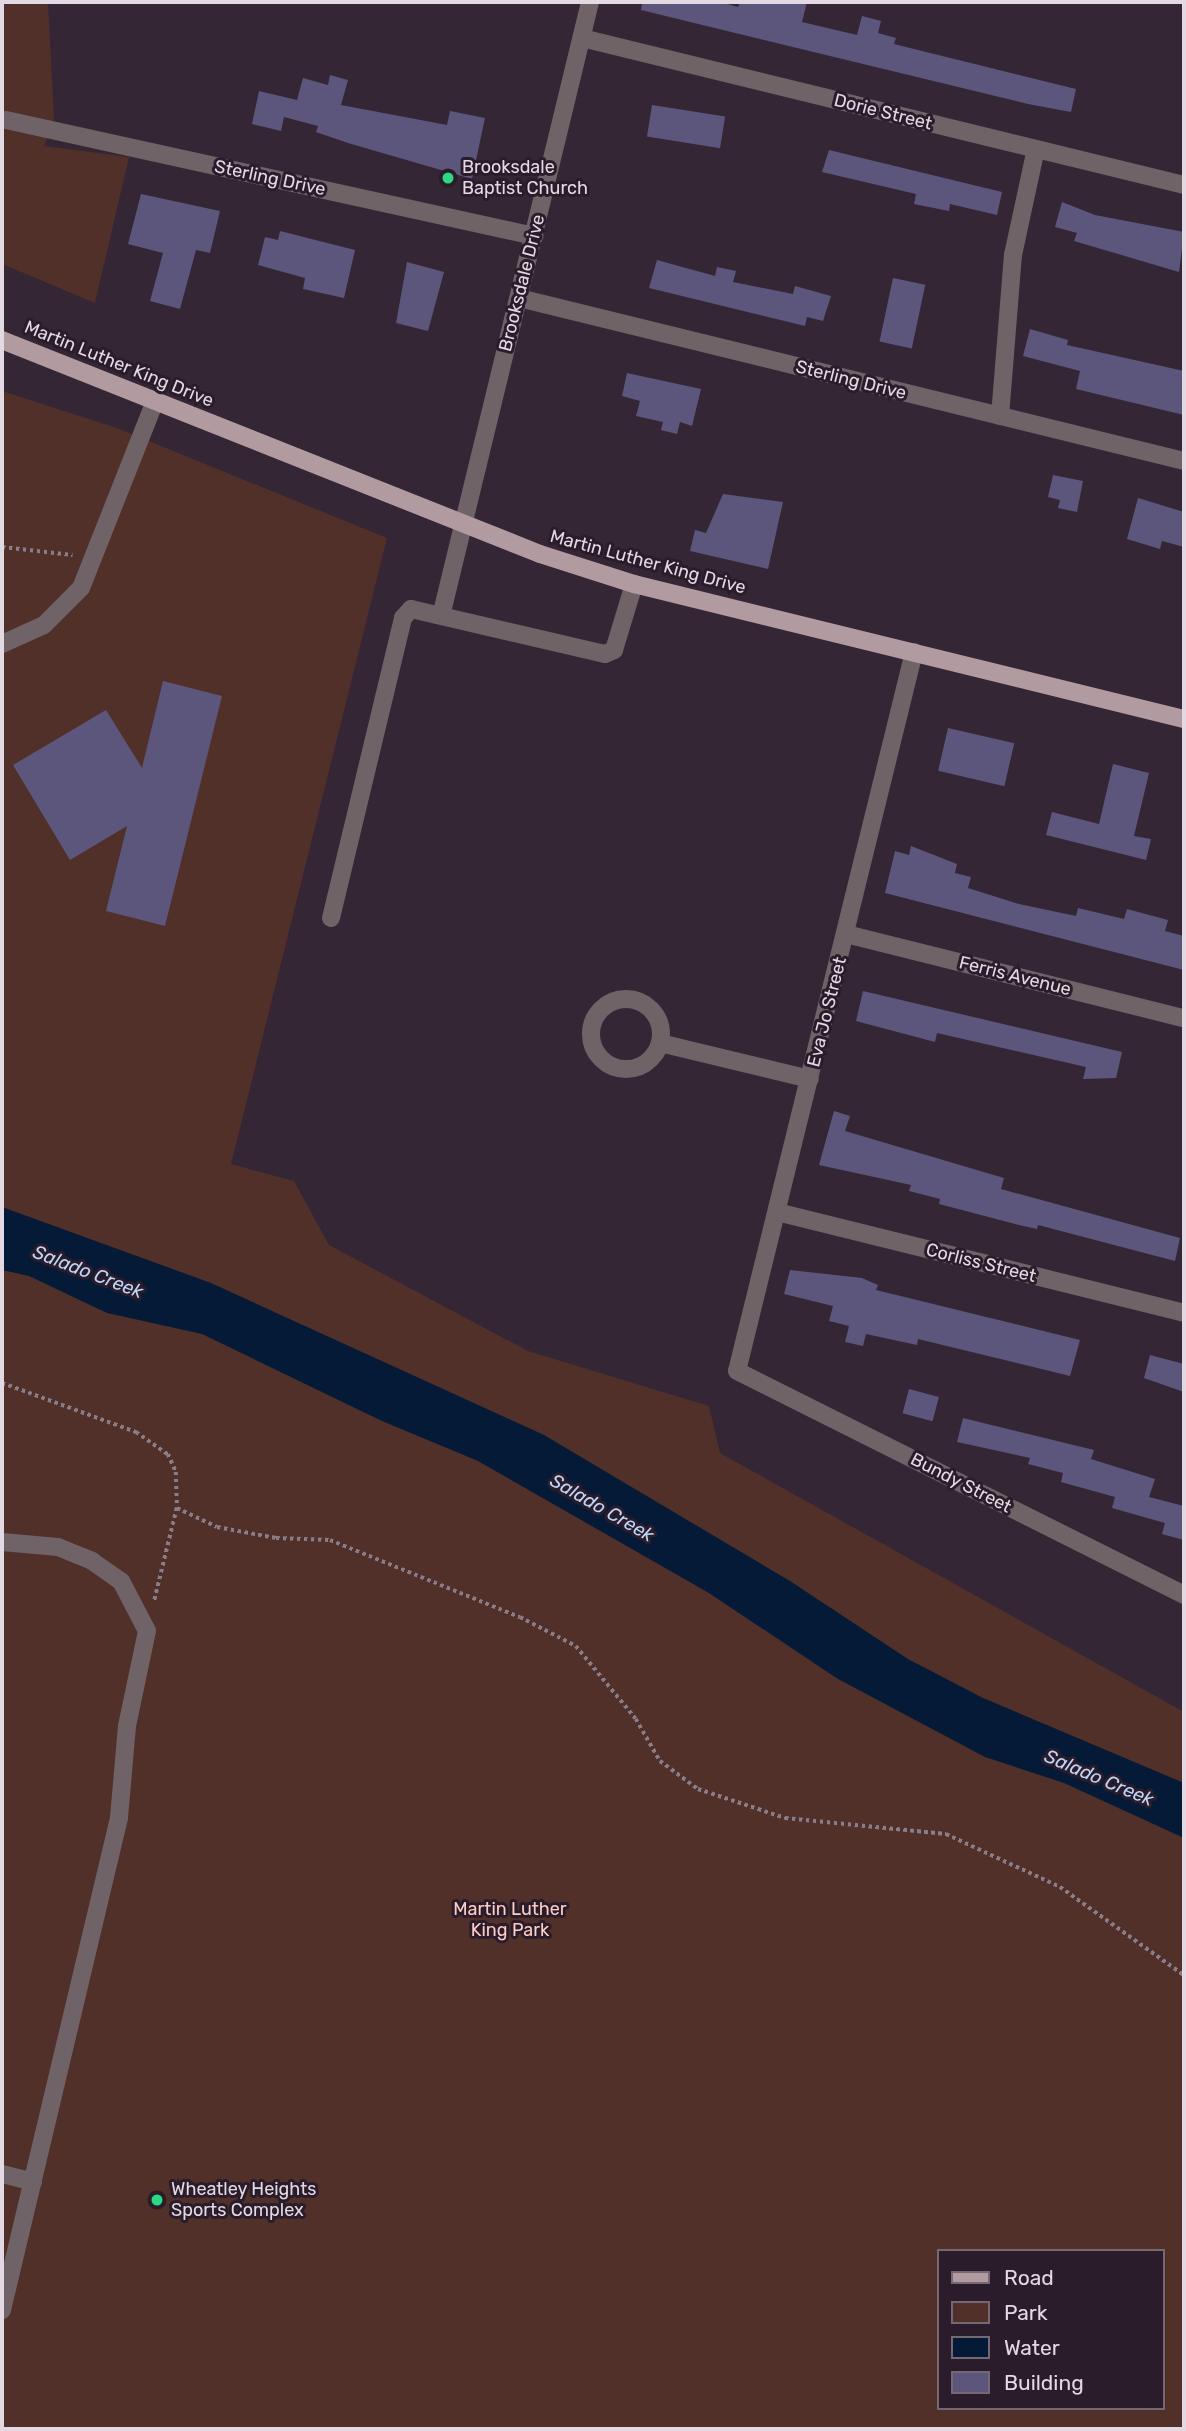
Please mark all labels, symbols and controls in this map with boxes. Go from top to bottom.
street label: Dorie Street [832,89,934,135]
street label: Sterling Drive [212,156,328,200]
place label: Brooksdale Baptist Church [462,157,588,200]
marker: Brooksdale Baptist Church [440,170,456,186]
street label: Brooksdale Drive [495,212,549,354]
street label: Martin Luther King Drive [21,316,217,412]
street label: Sterling Drive [793,356,909,404]
street label: Martin Luther King Drive [547,525,749,599]
street label: Ferris Avenue [957,952,1073,1000]
street label: Eva Jo Street [803,955,851,1069]
street label: Corliss Street [924,1239,1038,1287]
water label: Salado Creek [30,1241,146,1303]
street label: Bundy Street [907,1448,1015,1518]
water label: Salado Creek [546,1469,658,1547]
water label: Salado Creek [1041,1745,1157,1811]
park label: Martin Luther King Park [453,1899,567,1941]
place label: Wheatley Heights Sports Complex [171,2179,317,2222]
marker: Wheatley Heights Sports Complex [149,2192,165,2208]
legend [937,2249,1165,2410]
text: Road [1004,2265,1054,2290]
text: Park [1004,2300,1048,2325]
text: Water [1004,2335,1060,2360]
text: Building [1004,2370,1084,2395]

